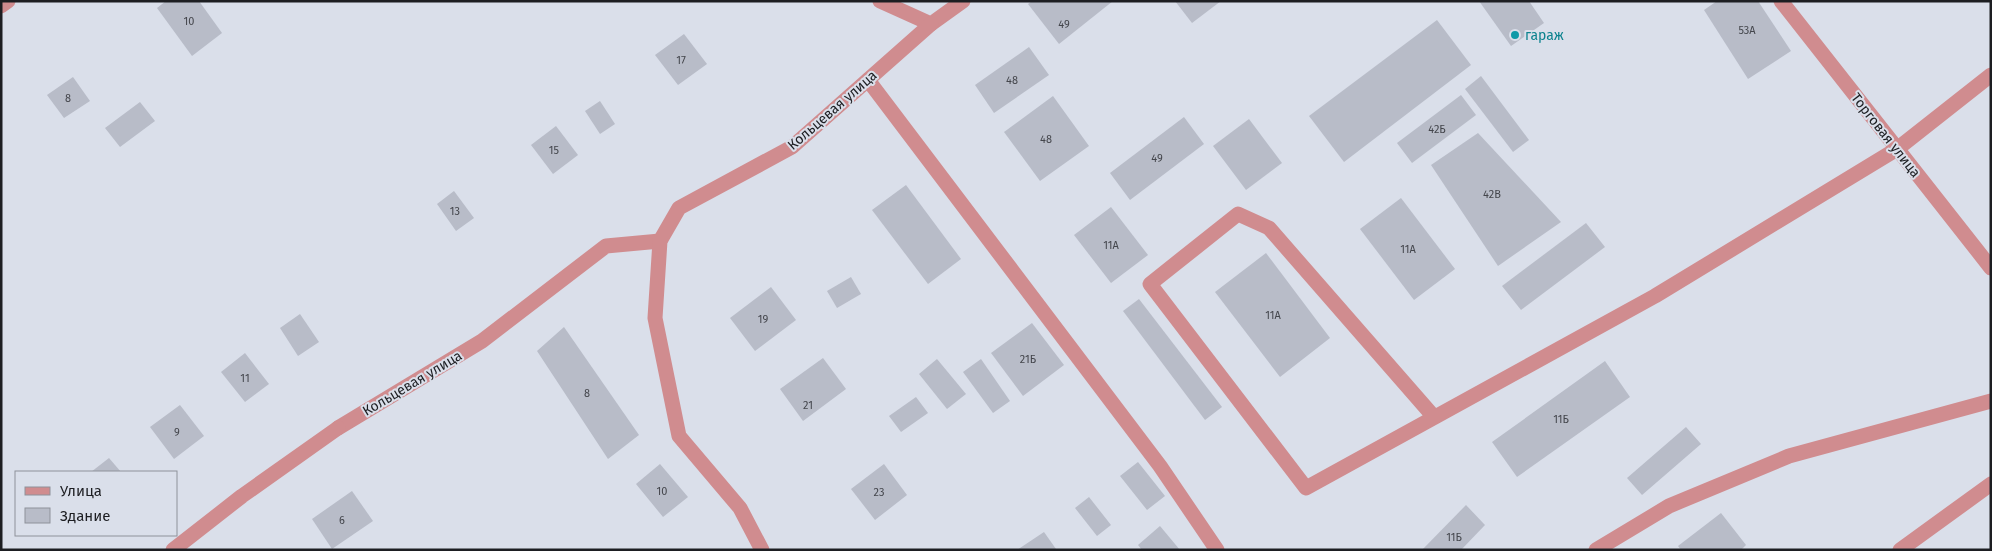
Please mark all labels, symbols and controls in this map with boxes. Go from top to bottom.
house number: 10 [184,15,194,28]
house number: 49 [1058,18,1070,31]
house number: 53А [1738,24,1756,37]
place label: гараж [1525,27,1564,44]
marker: гараж [1509,29,1521,41]
house number: 17 [676,54,686,67]
street label: Кольцевая улица [784,67,880,154]
house number: 48 [1006,74,1018,87]
street label: Торговая улица [1847,90,1924,181]
house number: 8 [65,92,71,105]
house number: 42Б [1428,123,1446,136]
house number: 48 [1040,133,1052,146]
house number: 15 [549,144,560,157]
house number: 49 [1151,152,1163,165]
house number: 42В [1483,188,1501,201]
house number: 13 [450,205,460,218]
house number: 11А [1103,239,1120,252]
house number: 11А [1400,243,1417,256]
house number: 11А [1265,309,1282,322]
house number: 19 [758,313,768,326]
street label: Кольцевая улица [360,347,465,420]
house number: 21Б [1020,353,1037,366]
house number: 11 [240,372,250,385]
house number: 8 [584,387,590,400]
house number: 21 [803,399,813,412]
house number: 11Б [1553,413,1569,426]
house number: 9 [174,426,180,439]
legend [15,471,178,536]
text: Улица [60,482,102,500]
house number: 10 [657,485,667,498]
house number: 23 [874,486,884,499]
text: Здание [60,507,110,525]
house number: 6 [339,514,345,527]
house number: 11Б [1446,531,1462,544]

